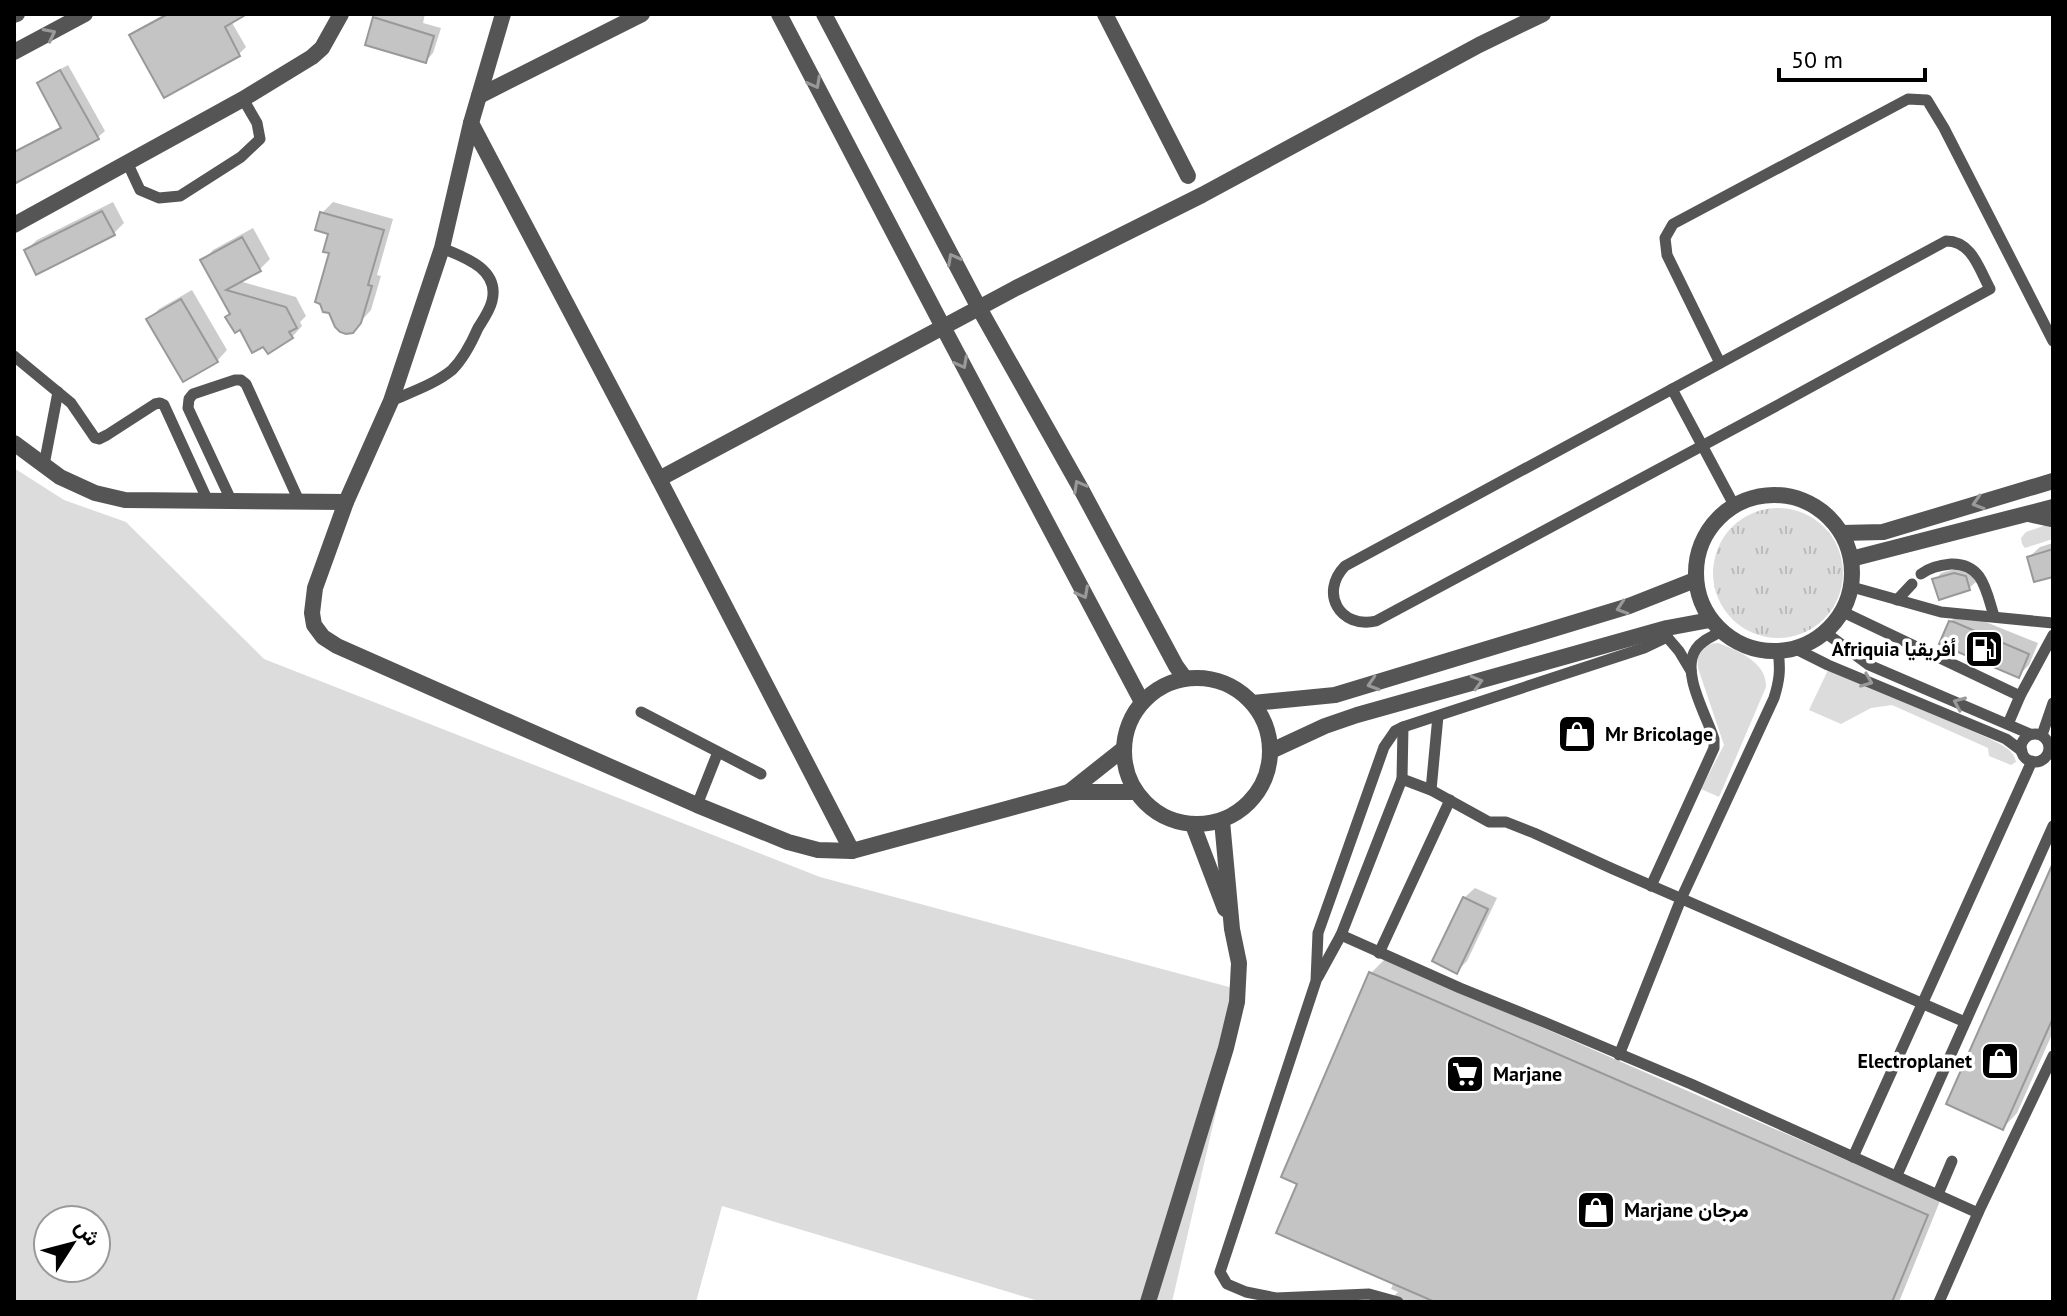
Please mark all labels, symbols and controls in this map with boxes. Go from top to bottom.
one-way arrow [42,28,56,43]
scale bar [1779,32,1925,82]
text: 50 m [1791,44,1843,75]
one-way arrow [806,75,821,90]
one-way arrow [948,253,963,268]
one-way arrow [952,355,967,370]
one-way arrow [1074,480,1089,495]
one-way arrow [1972,494,1986,510]
one-way arrow [1074,585,1089,600]
one-way arrow [1616,598,1630,614]
fuel station icon: Afriquia أفريقيا [1963,628,2005,670]
place label: Afriquia أفريقيا [1832,636,1956,662]
one-way arrow [1859,671,1873,688]
one-way arrow [1367,675,1381,691]
one-way arrow [1470,675,1484,692]
one-way arrow [1953,697,1967,713]
shop icon: Mr Bricolage [1556,713,1598,755]
place label: Mr Bricolage [1605,721,1713,747]
shop icon: Electroplanet [1979,1040,2021,1082]
place label: Electroplanet [1858,1048,1972,1074]
supermarket icon: Marjane [1444,1053,1486,1095]
place label: Marjane [1493,1061,1562,1087]
shop icon: Marjane مرجان [1575,1189,1617,1231]
place label: Marjane مرجان [1624,1197,1749,1223]
north arrow [32,1204,112,1284]
text: ش [69,1213,107,1251]

